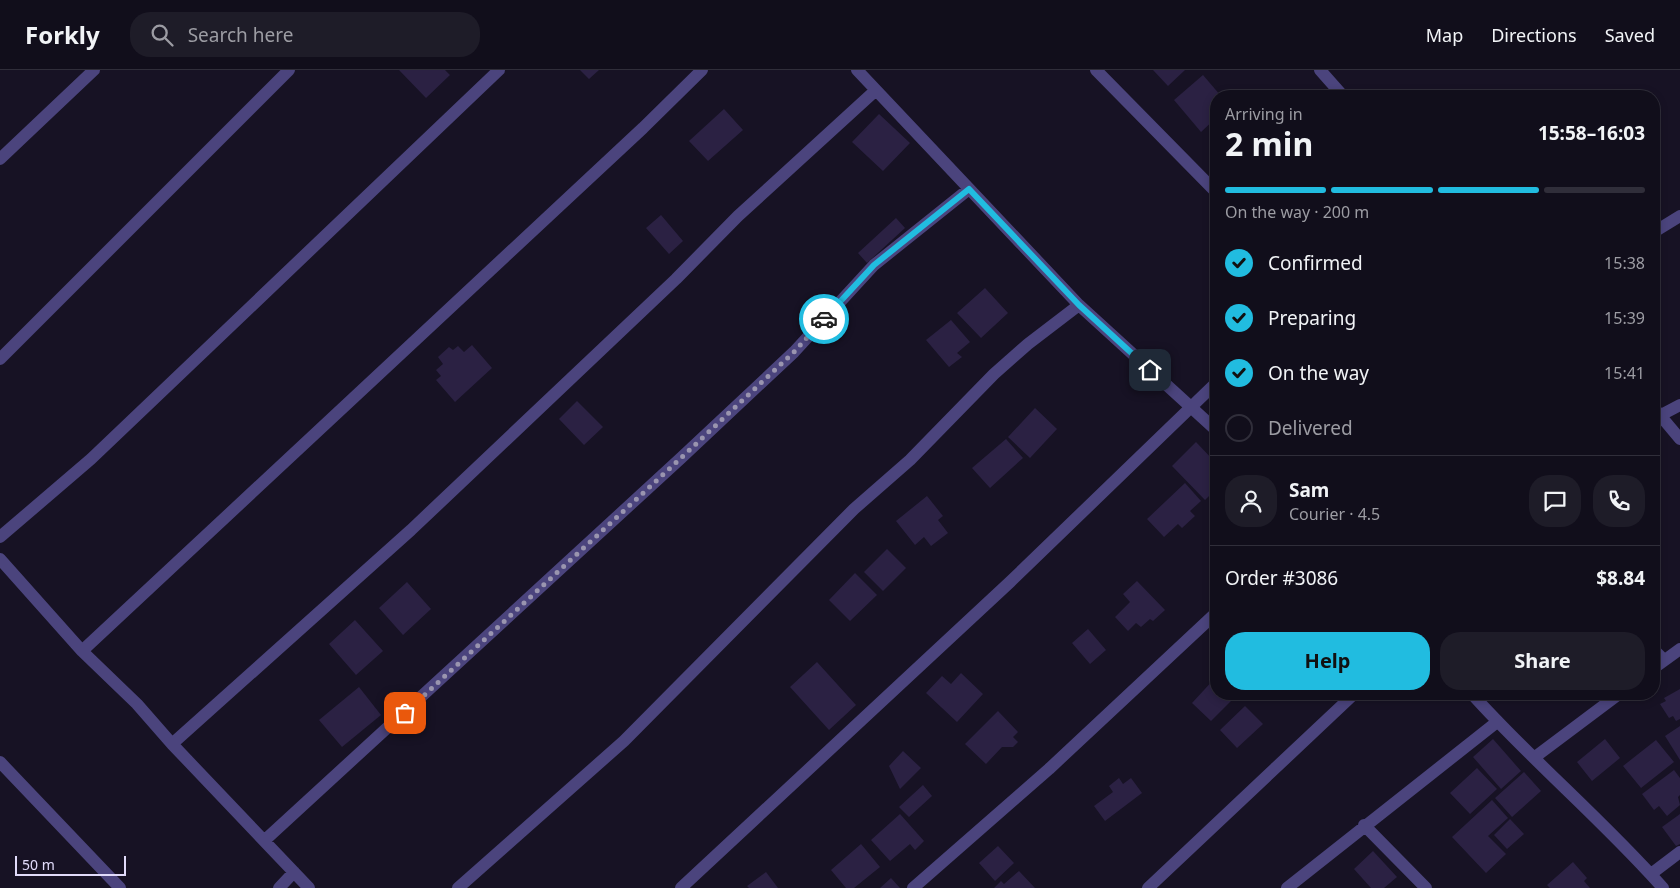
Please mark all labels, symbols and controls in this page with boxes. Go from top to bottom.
search box [130,12,480,57]
text: Forkly [25,18,100,51]
icon: search [148,21,176,49]
text: Search here [188,22,293,48]
text: Map [1426,23,1463,47]
text: Directions [1491,23,1577,47]
text: Saved [1605,23,1655,47]
text: Arriving in [1225,103,1303,125]
text: 15:58–16:03 [1538,120,1645,146]
text: 2 min [1225,122,1313,165]
text: On the way · 200 m [1225,201,1369,223]
icon: check [1225,249,1253,277]
text: Confirmed [1268,250,1363,276]
text: 15:38 [1604,252,1645,274]
courier [799,294,849,344]
icon: check [1225,304,1253,332]
icon: car [810,305,838,333]
text: Preparing [1268,305,1356,331]
text: 15:39 [1604,307,1645,329]
pin [1129,349,1171,391]
icon: home [1136,356,1164,384]
icon: check [1225,359,1253,387]
text: On the way [1268,360,1369,386]
text: 15:41 [1604,362,1645,384]
text: Delivered [1268,415,1353,441]
button: person [1225,475,1277,527]
button: chat [1529,475,1581,527]
button: phone [1593,475,1645,527]
text: Sam [1289,477,1329,503]
text: Courier · 4.5 [1289,503,1380,525]
text: Order #3086 [1225,565,1338,591]
text: $8.84 [1596,565,1645,591]
button: Help [1225,632,1430,690]
button: Share [1440,632,1645,690]
pin [384,692,426,734]
icon: bag [391,699,419,727]
scale bar [15,853,126,876]
text: 50 m [22,855,55,874]

